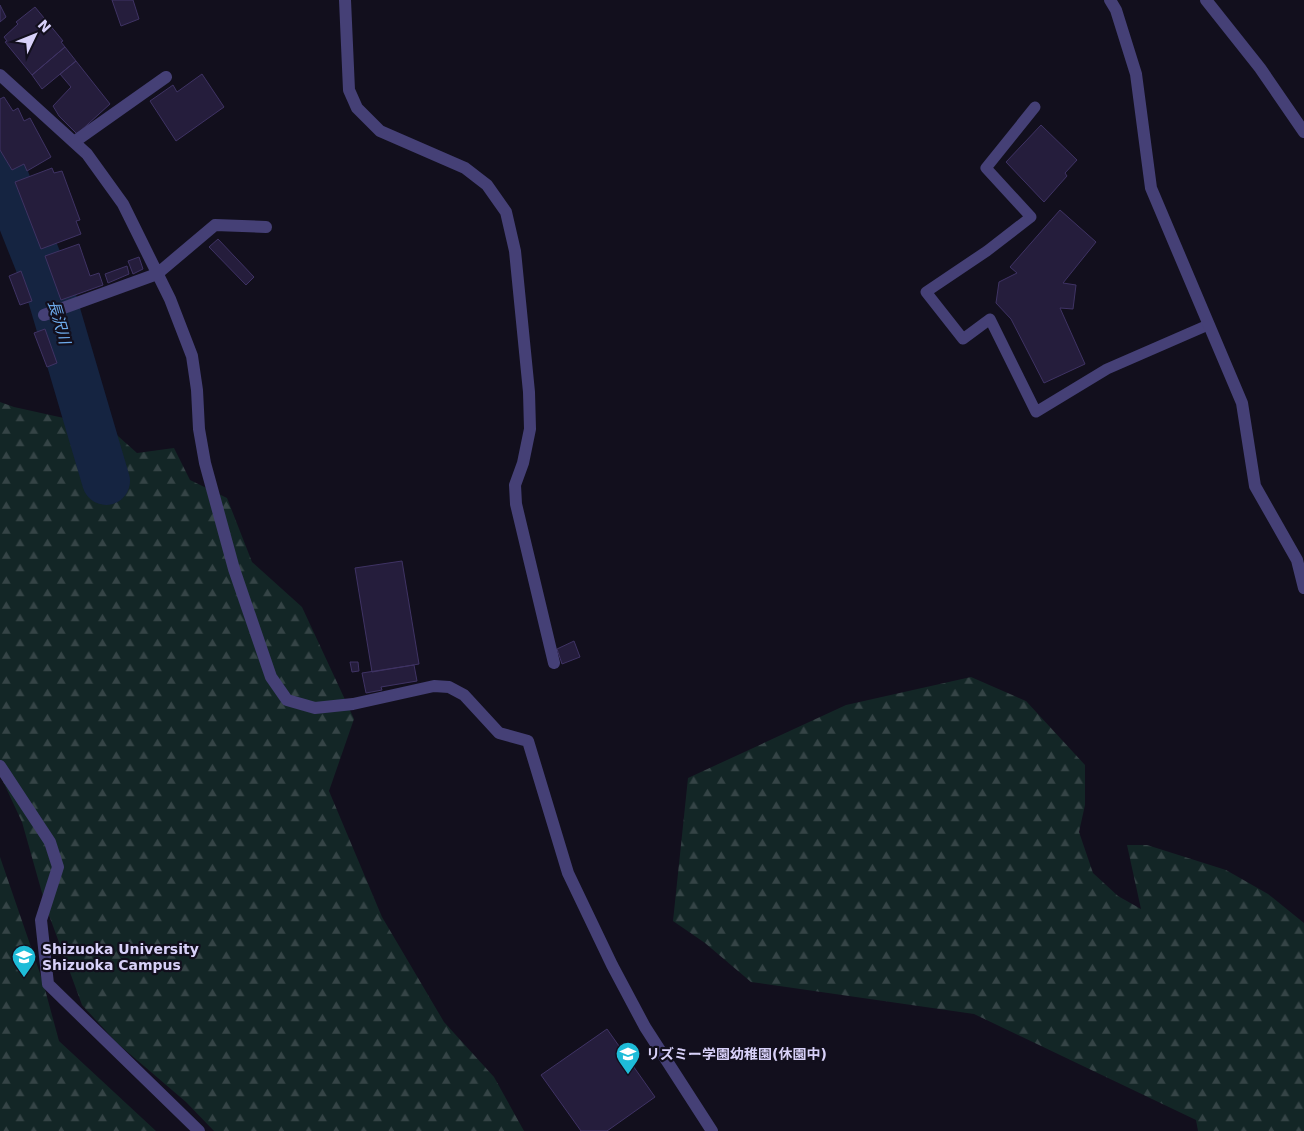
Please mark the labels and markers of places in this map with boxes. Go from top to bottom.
place label: Shizuoka University Shizuoka Campus [42,941,199,973]
school or university icon: Shizuoka University Shizuoka Campus [11,944,37,978]
school or university icon: リズミー学園幼稚園(休園中) [615,1041,641,1075]
place label: リズミー学園幼稚園(休園中) [646,1046,827,1062]

